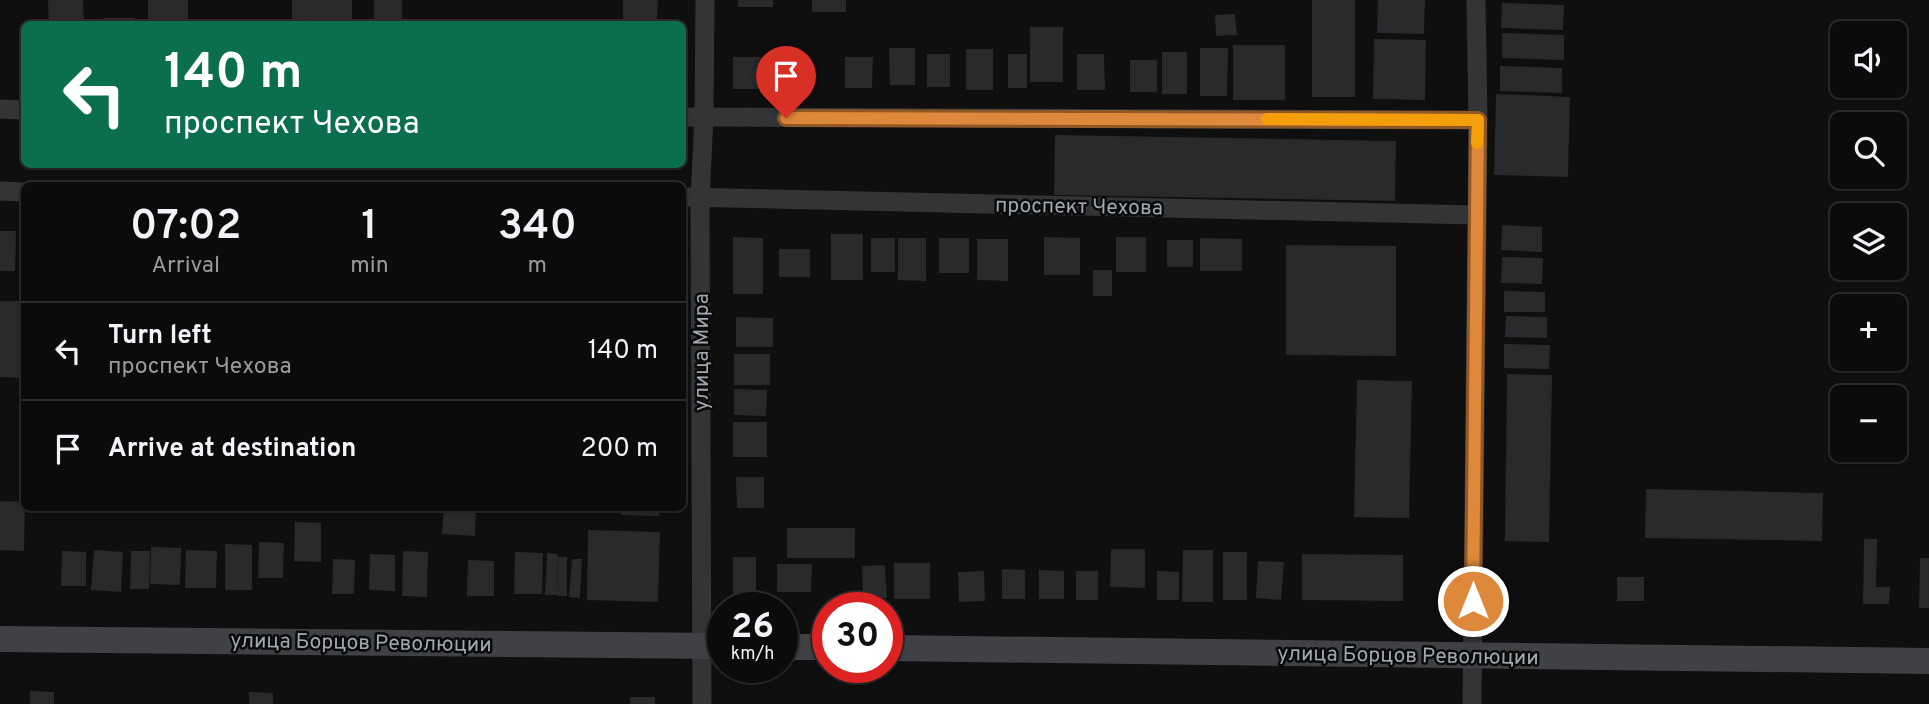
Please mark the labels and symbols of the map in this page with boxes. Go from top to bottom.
pin [756,46,816,118]
street label: проспект Чехова [995,193,1163,222]
street label: улица Мира [689,293,716,411]
position arrow [1436,564,1510,638]
speed limit sign: 30 [812,592,903,683]
street label: улица Борцов Революции [230,628,492,659]
street label: улица Борцов Революции [1277,641,1539,672]

